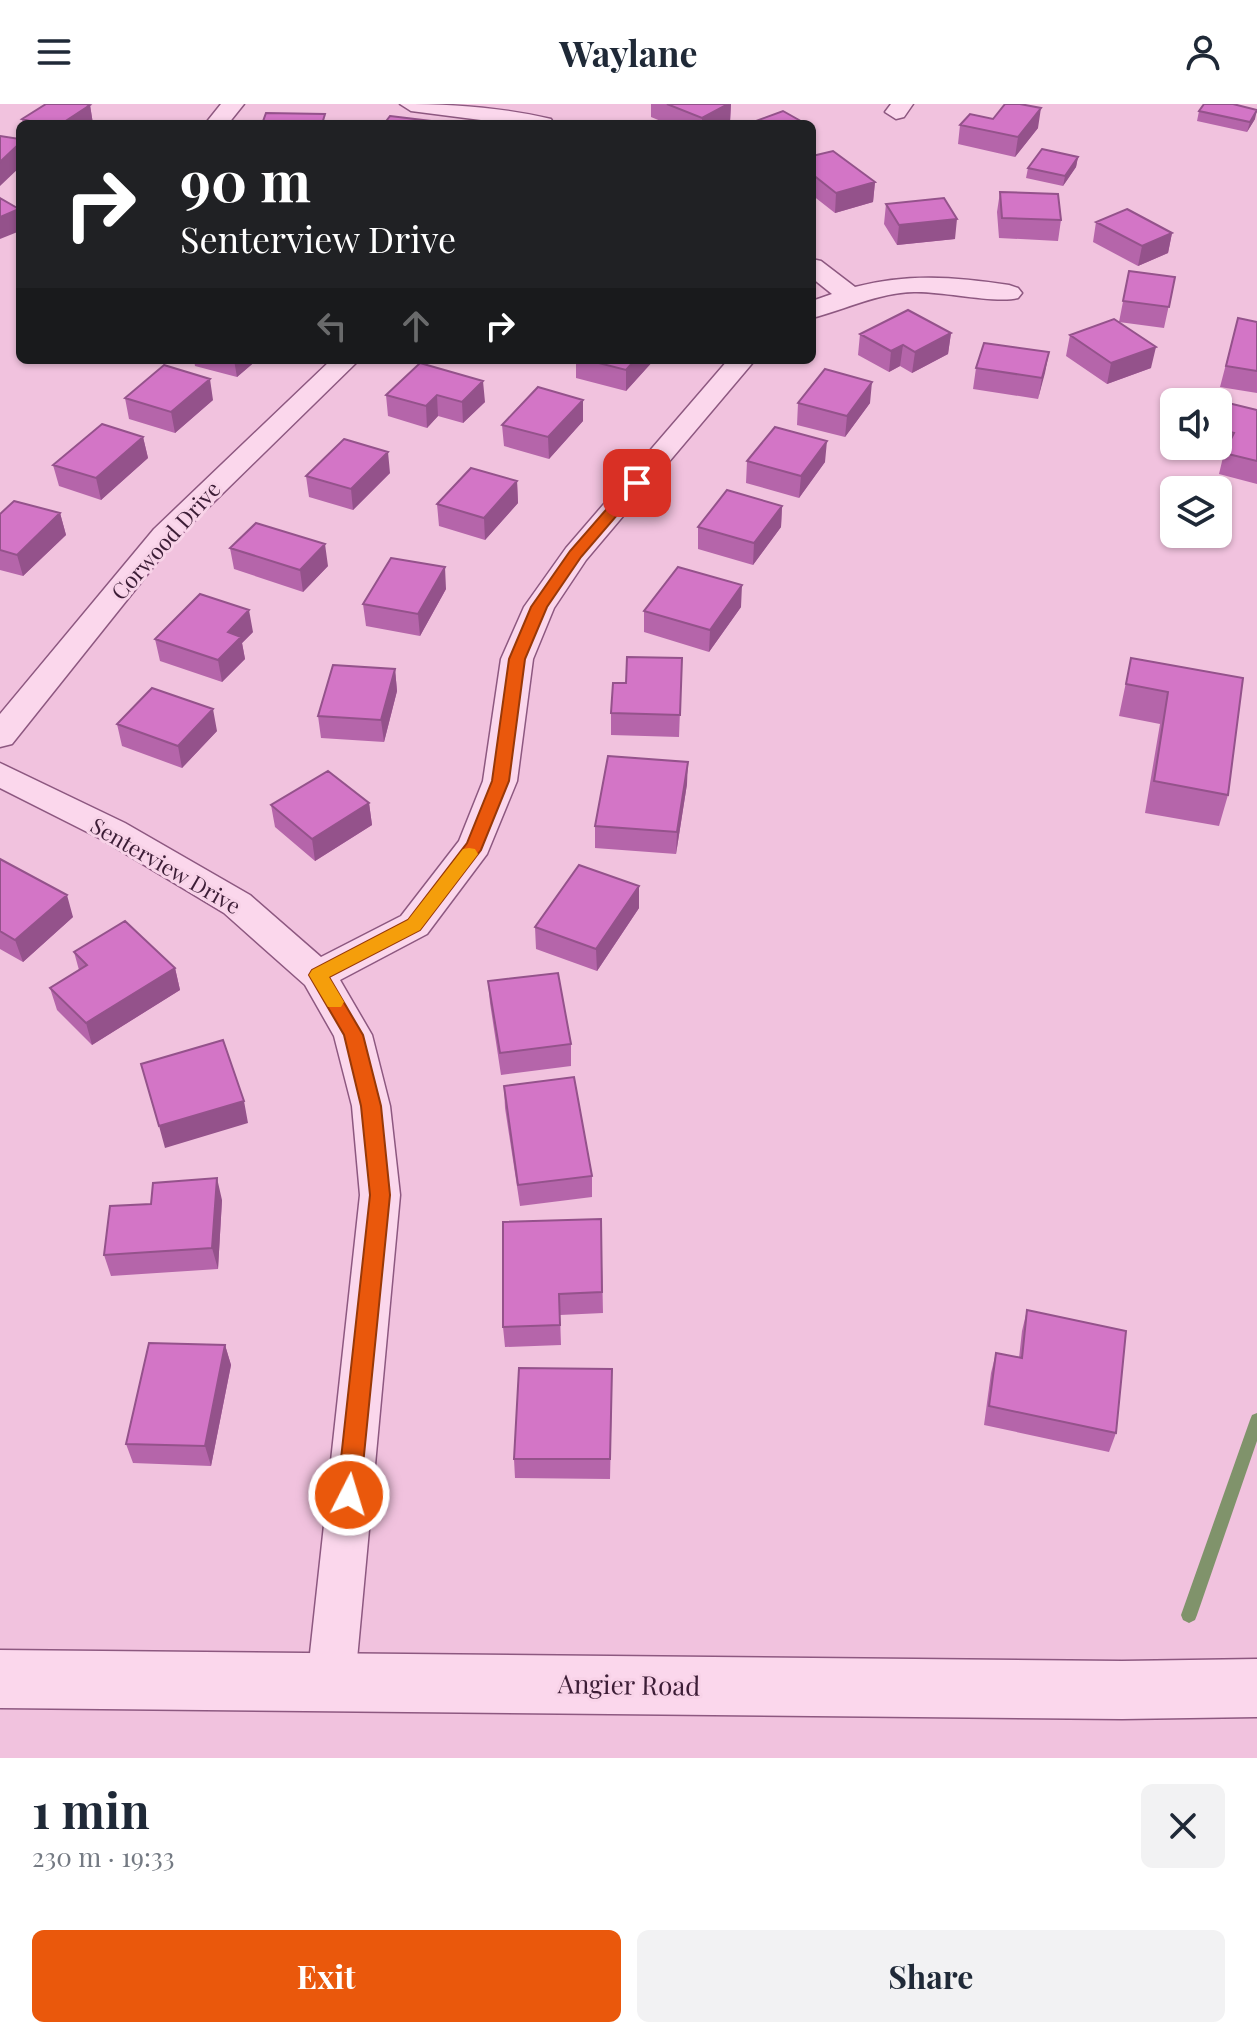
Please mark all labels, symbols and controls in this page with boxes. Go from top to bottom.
text: Waylane [559,28,698,76]
icon: menu [32,30,76,74]
icon: person [1181,30,1225,74]
text: 90 m [180,142,311,217]
icon: right [48,152,152,256]
text: Senterview Drive [180,214,456,262]
icon: left [310,304,354,348]
icon: ahead [394,304,438,348]
icon: right [478,304,522,348]
map controls [1160,388,1232,548]
button: sound [1160,388,1232,460]
pin [603,449,671,517]
icon: arrive [615,461,659,505]
street label: Corwood Drive [104,474,226,606]
button: layers [1160,476,1232,548]
street label: Senterview Drive [85,810,247,920]
position arrow [307,1453,391,1537]
street label: Angier Road [556,1665,701,1703]
text: 1 min [32,1777,150,1841]
button: close [1141,1784,1225,1868]
text: 230 m · 19:33 [32,1839,174,1874]
button: Exit [32,1930,621,2022]
button: Share [637,1930,1225,2022]

